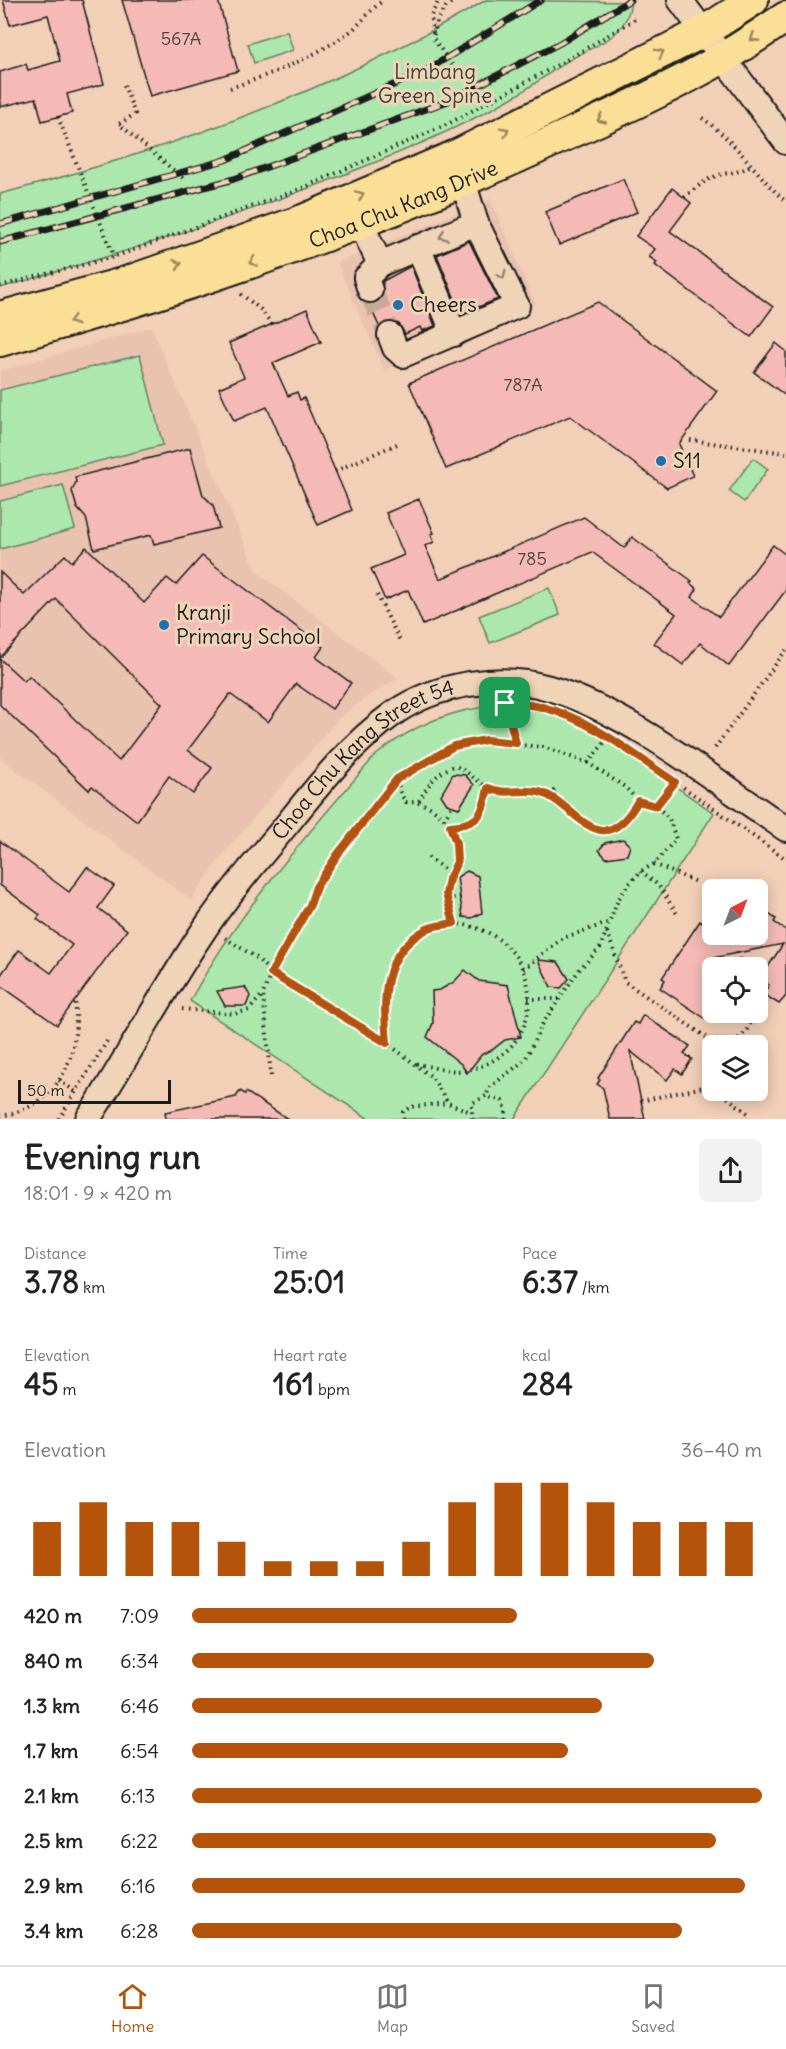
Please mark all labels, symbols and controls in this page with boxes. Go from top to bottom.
house number: 567A [161,27,201,50]
one-way arrow [750,31,761,42]
one-way arrow [653,49,664,61]
park label: Limbang Green Spine [378,58,492,109]
one-way arrow [596,112,607,124]
one-way arrow [498,127,509,138]
street label: Choa Chu Kang Drive [305,154,502,254]
one-way arrow [354,190,365,202]
one-way arrow [439,229,450,241]
one-way arrow [248,255,259,268]
one-way arrow [172,258,183,271]
one-way arrow [495,269,506,280]
place label: Cheers [410,291,477,318]
marker: Cheers [391,298,405,312]
one-way arrow [68,314,79,326]
house number: 787A [503,373,543,396]
place label: S11 [673,447,701,474]
marker: S11 [654,454,668,468]
house number: 785 [517,547,547,570]
place label: Kranji Primary School [176,599,321,650]
marker: Kranji Primary School [157,618,171,632]
street label: Choa Chu Kang Street 54 [266,674,457,845]
pin [479,677,530,728]
icon: arrive [488,686,521,719]
north arrow [702,879,768,945]
map controls [702,879,768,1101]
button: locate [702,957,768,1023]
button: layers [702,1035,768,1101]
scale bar [18,1077,171,1104]
text: 50 m [27,1080,65,1100]
text: Evening run [24,1136,200,1178]
button: share [699,1139,762,1202]
text: 18:01 · 9 × 420 m [24,1180,172,1205]
text: Distance [24,1243,86,1263]
text: Time [273,1243,308,1263]
text: Pace [522,1243,557,1263]
text: 3.78 [24,1263,79,1301]
text: 25:01 [273,1263,345,1301]
text: 6:37 [522,1263,578,1301]
text: km [79,1277,105,1297]
text: /km [578,1277,610,1297]
text: Elevation [24,1345,90,1365]
text: Heart rate [273,1345,347,1365]
text: kcal [522,1345,551,1365]
text: 45 [24,1365,59,1403]
text: 161 [273,1365,314,1403]
text: 284 [522,1365,573,1403]
text: m [59,1379,76,1399]
text: bpm [314,1379,350,1399]
text: Elevation [24,1437,106,1462]
text: 36–40 m [681,1437,762,1462]
text: 420 m [24,1603,82,1628]
text: 7:09 [120,1603,159,1628]
text: 840 m [24,1648,83,1673]
text: 6:34 [120,1648,159,1673]
text: 1.3 km [24,1693,80,1718]
text: 6:46 [120,1693,159,1718]
text: 1.7 km [24,1738,78,1763]
text: 6:54 [120,1738,159,1763]
text: 2.1 km [24,1783,79,1808]
text: 6:13 [120,1783,155,1808]
text: 2.5 km [24,1828,83,1853]
text: 6:22 [120,1828,158,1853]
text: 2.9 km [24,1873,83,1898]
text: 6:16 [120,1873,156,1898]
text: 3.4 km [24,1918,83,1943]
text: 6:28 [120,1918,159,1943]
tab: Home [111,1980,154,2036]
tab: Map [376,1980,409,2036]
tab: Saved [631,1980,675,2036]

